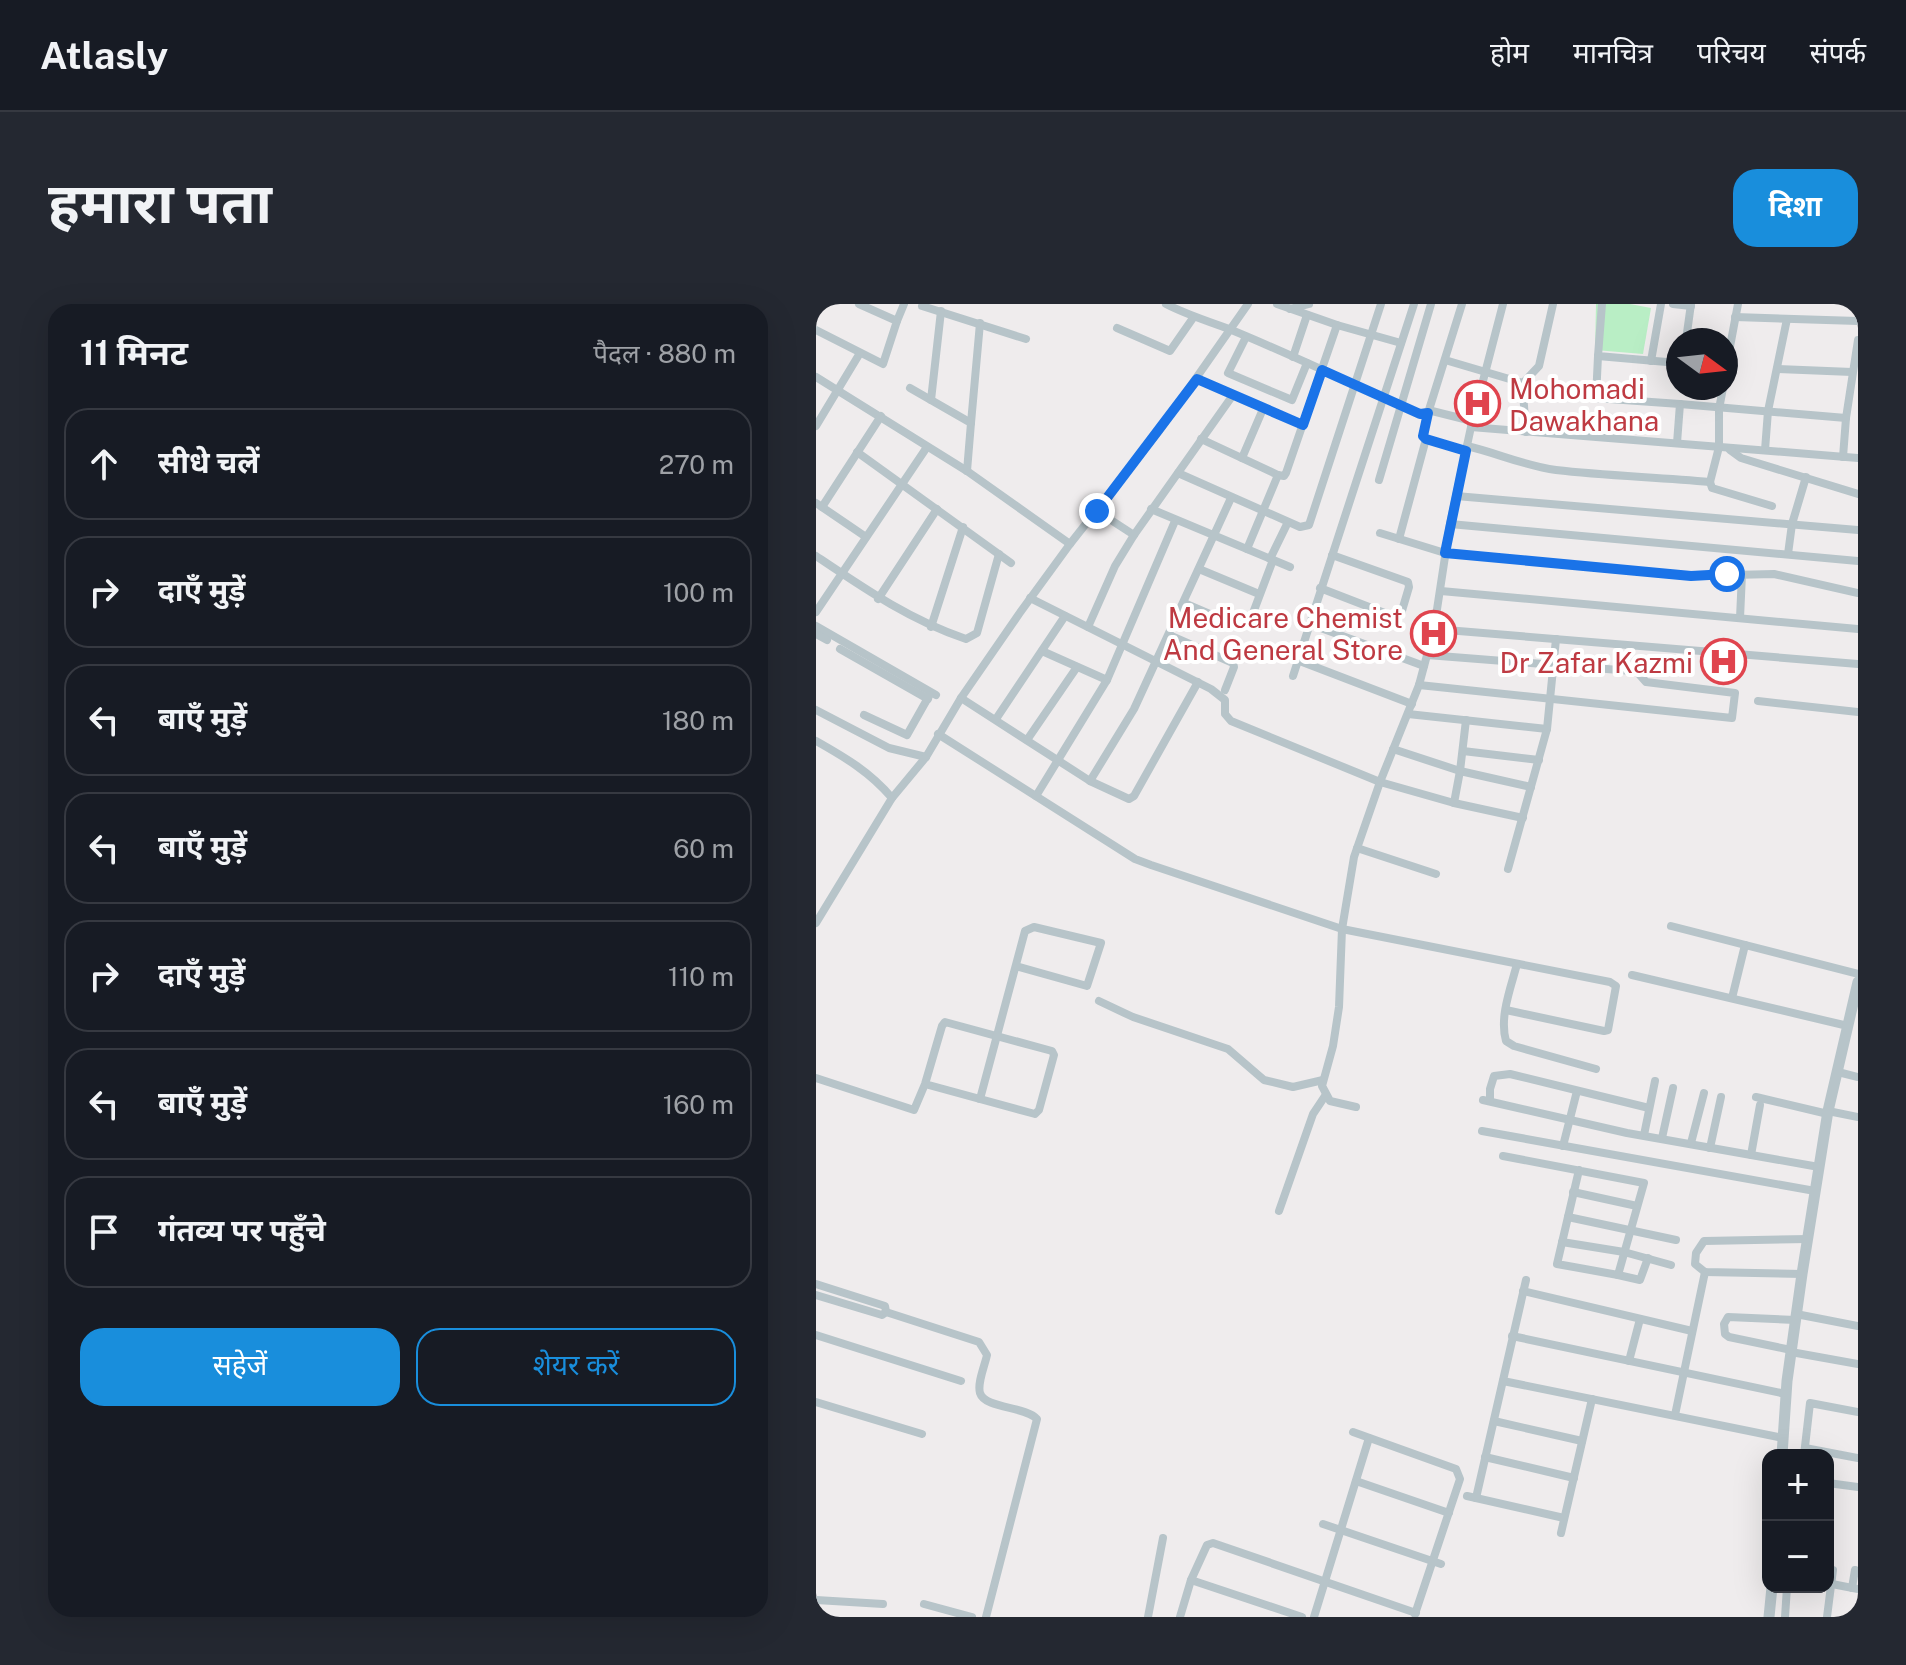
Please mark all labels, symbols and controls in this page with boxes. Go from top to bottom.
text: Atlasly [40,33,168,78]
text: होम [1490,36,1529,69]
text: मानचित्र [1573,36,1653,69]
text: परिचय [1697,36,1766,69]
text: संपर्क [1810,36,1866,69]
button: दिशा [1733,169,1858,247]
text: हमारा पता [48,170,272,236]
north arrow [1666,328,1738,400]
text: 11 मिनट [80,333,188,373]
text: पैदल · 880 m [593,338,736,369]
place label: Mohomadi Dawakhana [1509,372,1659,437]
hospital icon: Mohomadi Dawakhana [1454,380,1502,428]
icon: ahead [82,442,126,486]
text: सीधे चलें [158,444,259,480]
text: 270 m [659,449,734,480]
route end [1079,493,1115,529]
route start [1709,556,1745,592]
icon: right [82,570,126,614]
text: दाएँ मुड़ें [158,572,245,608]
text: 100 m [663,577,734,608]
place label: Medicare Chemist And General Store [1163,601,1403,666]
hospital icon: Medicare Chemist And General Store [1410,609,1458,657]
hospital icon: Dr Zafar Kazmi [1700,638,1748,686]
place label: Dr Zafar Kazmi [1500,646,1693,679]
icon: left [82,698,126,742]
text: बाएँ मुड़ें [158,700,247,736]
text: 180 m [662,705,734,736]
icon: left [82,826,126,870]
text: बाएँ मुड़ें [158,828,247,864]
text: 60 m [673,833,734,864]
icon: right [82,954,126,998]
text: दाएँ मुड़ें [158,956,245,992]
text: 110 m [668,961,734,992]
icon: left [82,1082,126,1126]
text: बाएँ मुड़ें [158,1084,247,1120]
text: 160 m [663,1089,734,1120]
icon: arrive [82,1210,126,1254]
text: गंतव्य पर पहुँचे [158,1212,326,1248]
button: सहेजें [80,1328,400,1406]
button: शेयर करें [416,1328,736,1406]
map controls [1762,1449,1834,1593]
button: + [1762,1449,1834,1521]
button: − [1762,1521,1834,1593]

